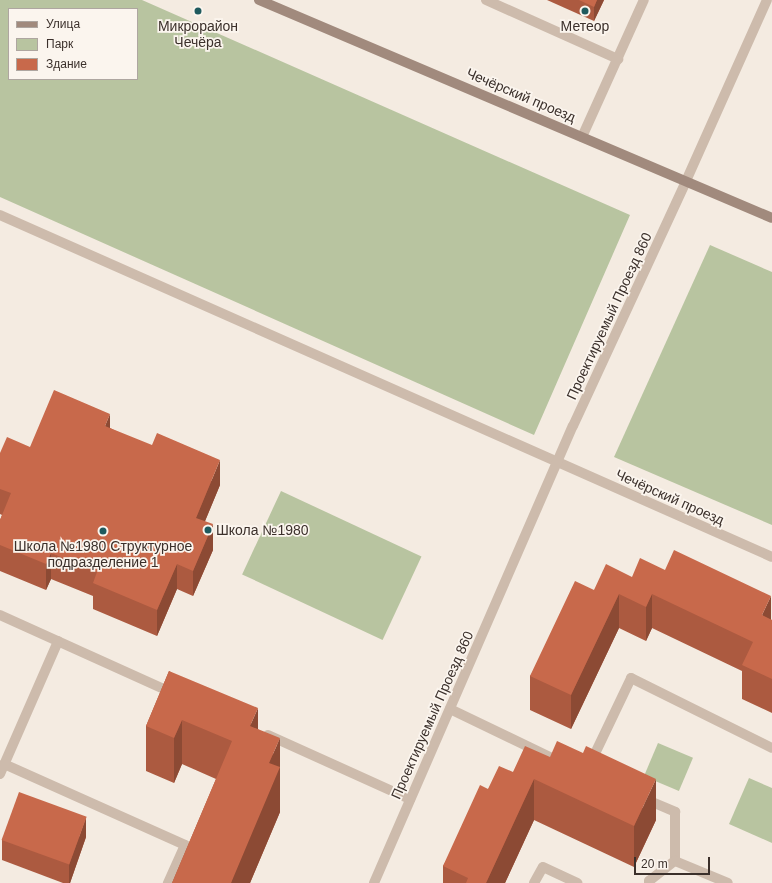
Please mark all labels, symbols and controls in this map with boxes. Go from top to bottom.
marker: Микрорайон Чечёра [193,6,203,16]
marker: Метеор [580,6,590,16]
legend [8,8,138,80]
text: Улица [46,17,80,31]
place label: Микрорайон Чечёра [158,18,238,50]
place label: Метеор [561,18,609,34]
text: Парк [46,37,73,51]
text: Здание [46,57,87,71]
street label: Чечёрский проезд [464,64,578,126]
street label: Проектируемый Проезд 860 [563,230,655,402]
street label: Чечёрский проезд [613,466,727,528]
place label: Школа №1980 [216,522,309,538]
marker: Школа №1980 [203,525,213,535]
marker: Школа №1980 Структурное подразделение 1 [98,526,108,536]
place label: Школа №1980 Структурное подразделение 1 [14,538,192,570]
street label: Проектируемый Проезд 860 [387,628,477,802]
scale bar [636,849,712,875]
text: 20 m [641,857,668,871]

